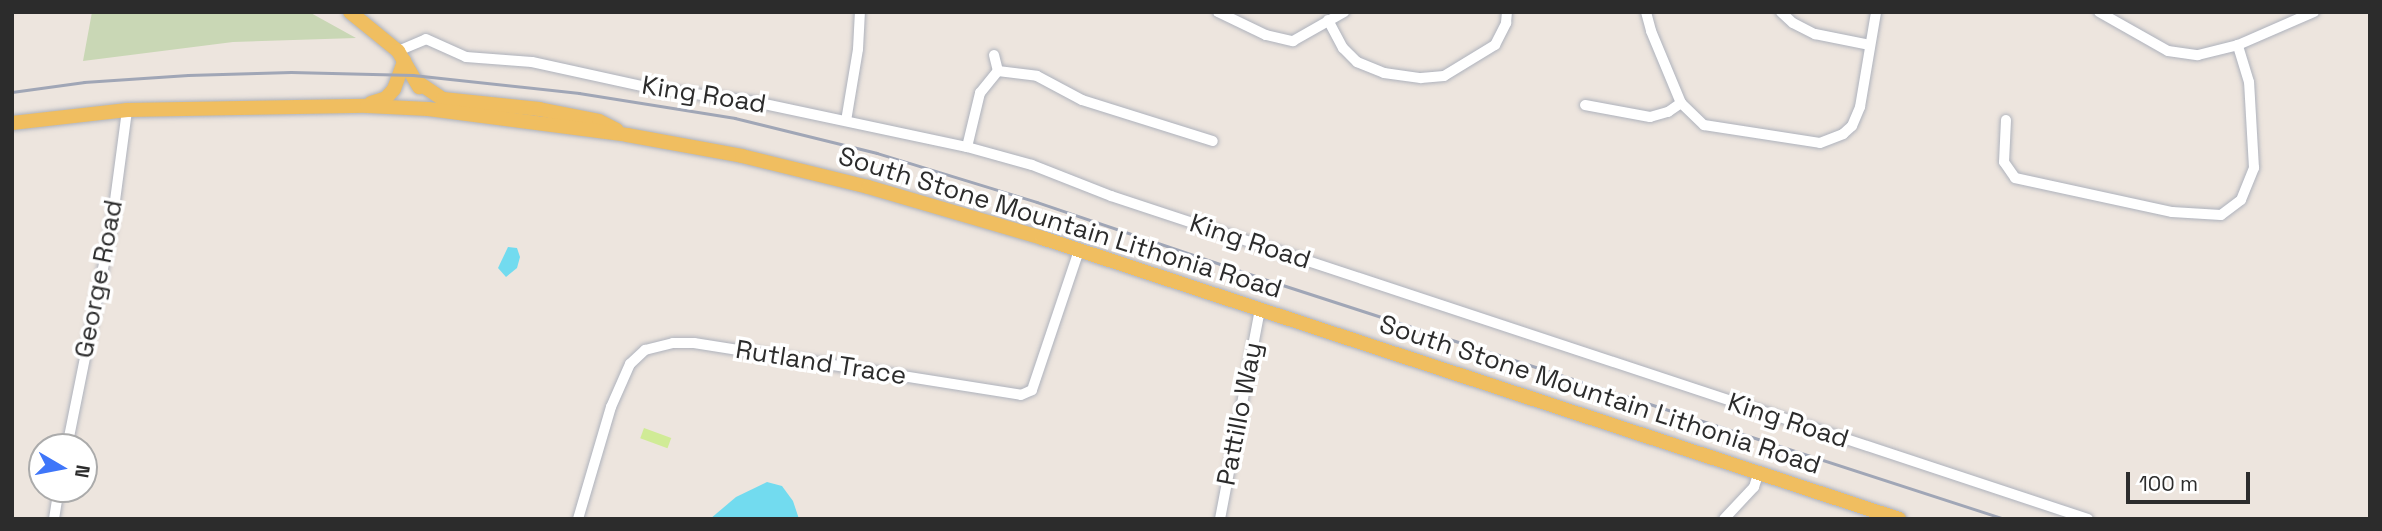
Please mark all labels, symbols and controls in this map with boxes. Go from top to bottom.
street label: King Road [640,70,768,120]
street label: South Stone Mountain Lithonia Road [834,141,1286,305]
street label: George Road [68,197,130,361]
street label: King Road [1186,208,1314,276]
street label: South Stone Mountain Lithonia Road [1375,309,1825,481]
street label: Rutland Trace [733,334,909,392]
street label: Pattillo Way [1211,340,1269,488]
street label: King Road [1724,387,1852,455]
north arrow [28,433,98,503]
scale bar [2130,458,2254,502]
text: N [69,463,96,480]
text: 100 m [2139,470,2198,497]

